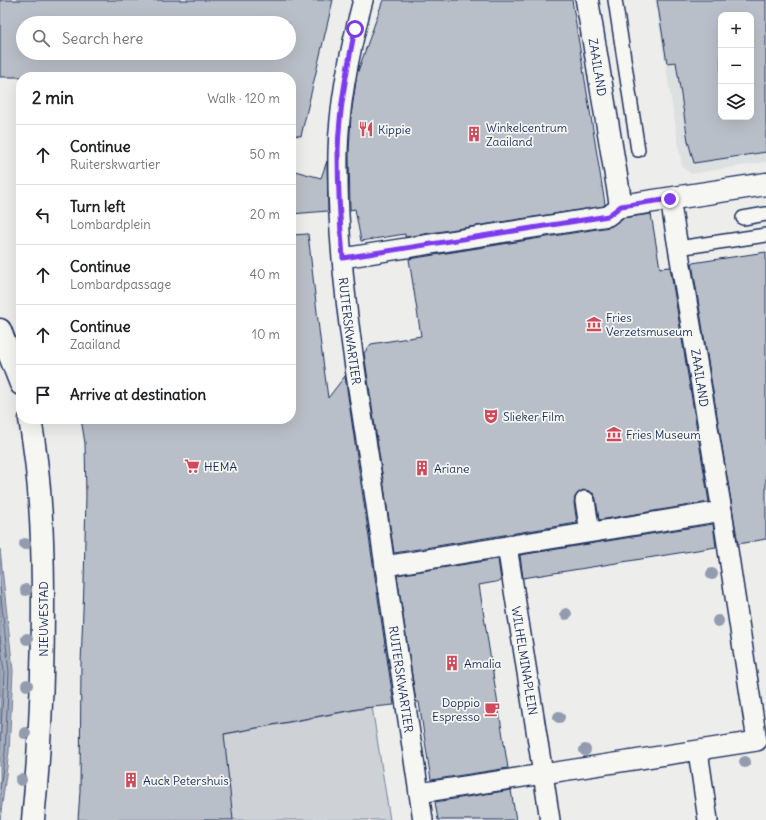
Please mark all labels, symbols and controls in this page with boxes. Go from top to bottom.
map controls [718,12,754,120]
button: + [718,12,754,48]
search box [16,16,296,60]
route start [346,20,364,38]
icon: search [30,27,52,49]
text: Search here [62,29,143,48]
street label: ZAAILAND [586,37,610,97]
button: − [718,48,754,84]
button: layers [718,84,754,120]
text: 2 min [32,87,74,109]
text: Walk · 120 m [207,90,280,107]
restaurant icon: Kippie [357,120,375,138]
place label: Winkelcentrum Zaailand [486,120,568,149]
place label: Kippie [378,122,411,137]
building icon: Winkelcentrum Zaailand [465,125,483,143]
text: Continue [70,137,131,156]
icon: ahead [32,144,54,166]
text: 50 m [249,146,280,163]
text: Ruiterskwartier [70,156,160,173]
route end [661,190,679,208]
text: Turn left [70,197,125,216]
icon: left [32,204,54,226]
text: 20 m [250,206,280,223]
text: Lombardplein [70,216,151,233]
text: Continue [70,257,131,276]
icon: ahead [32,264,54,286]
text: 40 m [249,266,280,283]
text: Lombardpassage [70,276,171,293]
street label: RUITERSKWARTIER [336,277,365,386]
place label: Fries Verzetsmuseum [606,310,693,339]
museum icon: Fries Verzetsmuseum [585,315,603,333]
text: Continue [70,317,131,336]
icon: ahead [32,324,54,346]
text: 10 m [252,326,280,343]
text: Zaailand [70,336,120,353]
street label: ZAAILAND [688,348,712,408]
icon: arrive [32,384,54,406]
text: Arrive at destination [70,385,206,404]
theatre icon: Slieker Film [482,407,500,425]
place label: Slieker Film [503,409,565,424]
museum icon: Fries Museum [605,425,623,443]
place label: Fries Museum [626,427,701,442]
supermarket icon: HEMA [183,457,201,475]
place label: HEMA [204,459,237,474]
building icon: Ariane [413,459,431,477]
place label: Ariane [434,461,470,476]
street label: NIEUWESTAD [36,581,51,657]
street label: WILHELMINAPLEIN [509,605,541,716]
street label: RUITERSKWARTIER [386,625,417,734]
building icon: Amalia [443,654,461,672]
place label: Amalia [464,656,501,671]
place label: Doppio Espresso [432,695,480,724]
cafe icon: Doppio Espresso [483,700,501,718]
building icon: Auck Petershuis [122,771,140,789]
place label: Auck Petershuis [143,773,229,788]

